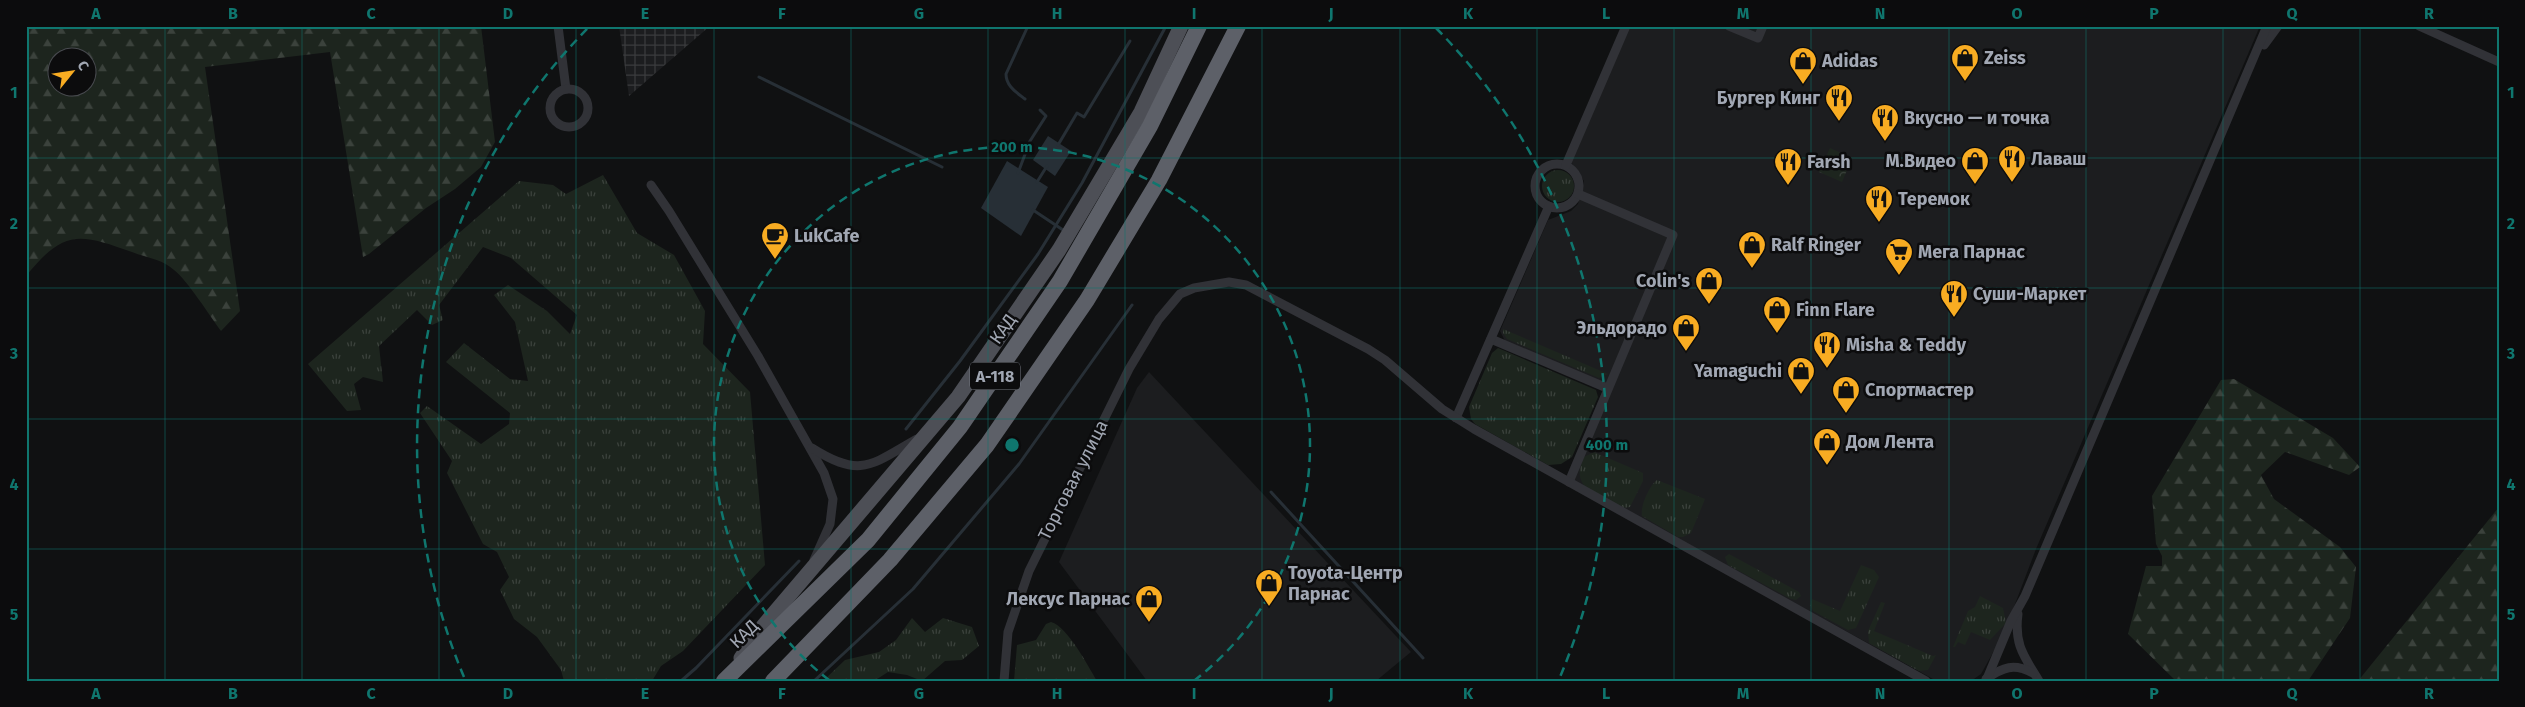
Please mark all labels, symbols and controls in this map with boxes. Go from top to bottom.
text: A [90,4,101,23]
text: B [228,4,238,23]
text: C [366,4,376,23]
text: D [503,4,513,23]
text: E [641,4,649,23]
text: F [778,4,786,23]
text: G [914,4,924,23]
text: H [1052,4,1062,23]
text: I [1192,4,1196,23]
text: J [1327,4,1334,23]
text: K [1463,4,1474,23]
text: L [1602,4,1610,23]
text: M [1737,4,1750,23]
text: N [1875,4,1885,23]
text: O [2011,4,2023,23]
text: P [2149,4,2159,23]
text: Q [2286,4,2298,23]
text: R [2424,4,2434,23]
shop icon: Zeiss [1950,43,1980,82]
shop icon: Adidas [1788,46,1818,85]
place label: Zeiss [1984,47,2026,69]
north arrow [48,48,98,98]
place label: Adidas [1821,50,1878,72]
text: С [73,58,92,73]
text: 1 [10,83,18,102]
restaurant icon: Бургер Кинг [1824,83,1854,122]
text: 1 [2507,83,2515,102]
place label: Бургер Кинг [1717,87,1820,109]
restaurant icon: Вкусно — и точка [1870,103,1900,142]
place label: Вкусно — и точка [1904,107,2050,129]
text: 200 m [991,138,1033,156]
restaurant icon: Лаваш [1997,144,2027,183]
shop icon: М.Видео [1960,146,1990,185]
restaurant icon: Farsh [1773,147,1803,186]
place label: Лаваш [2031,148,2086,170]
place label: М.Видео [1885,150,1956,172]
place label: Farsh [1807,151,1851,173]
restaurant icon: Теремок [1864,184,1894,223]
place label: Теремок [1898,188,1970,210]
text: 2 [10,214,18,233]
text: 2 [2507,214,2515,233]
cafe icon: LukCafe [760,221,790,260]
place label: LukCafe [794,225,859,247]
shop icon: Ralf Ringer [1737,230,1767,269]
place label: Ralf Ringer [1771,234,1862,256]
supermarket icon: Мега Парнас [1884,237,1914,276]
place label: Мега Парнас [1918,241,2025,263]
shop icon: Colin's [1694,266,1724,305]
place label: Colin's [1636,270,1690,292]
restaurant icon: Суши-Маркет [1939,279,1969,318]
place label: Суши-Маркет [1973,283,2087,305]
shop icon: Finn Flare [1762,295,1792,334]
place label: Finn Flare [1796,299,1875,321]
street label: КАД [985,310,1021,348]
shop icon: Эльдорадо [1671,313,1701,352]
place label: Эльдорадо [1577,317,1667,339]
restaurant icon: Misha & Teddy [1812,330,1842,369]
place label: Misha & Teddy [1846,334,1967,356]
text: 3 [9,344,18,363]
text: 3 [2506,344,2515,363]
shop icon: Yamaguchi [1786,356,1816,395]
place label: Yamaguchi [1693,360,1782,382]
road number: А-118 [970,362,1020,390]
shop icon: Спортмастер [1831,375,1861,414]
place label: Спортмастер [1865,379,1974,401]
street label: Торговая улица [1033,416,1113,544]
shop icon: Дом Лента [1812,427,1842,466]
place label: Дом Лента [1845,431,1934,453]
centre of rings [1003,436,1021,454]
text: 400 m [1586,436,1628,454]
text: 4 [9,475,19,494]
text: 4 [2506,475,2516,494]
place label: Toyota-Центр Парнас [1288,562,1403,605]
shop icon: Toyota-Центр Парнас [1254,568,1284,607]
shop icon: Лексус Парнас [1134,584,1164,623]
place label: Лексус Парнас [1006,588,1130,610]
text: 5 [10,605,19,624]
text: 5 [2507,605,2516,624]
street label: КАД [725,615,763,653]
text: A [90,684,101,703]
text: B [228,684,238,703]
text: C [366,684,376,703]
text: D [503,684,513,703]
text: E [641,684,649,703]
text: F [778,684,786,703]
text: G [914,684,924,703]
text: H [1052,684,1062,703]
text: I [1192,684,1196,703]
text: J [1327,684,1334,703]
text: K [1463,684,1474,703]
text: L [1602,684,1610,703]
text: M [1737,684,1750,703]
text: N [1875,684,1885,703]
text: O [2011,684,2023,703]
text: P [2149,684,2159,703]
text: Q [2286,684,2298,703]
text: R [2424,684,2434,703]

